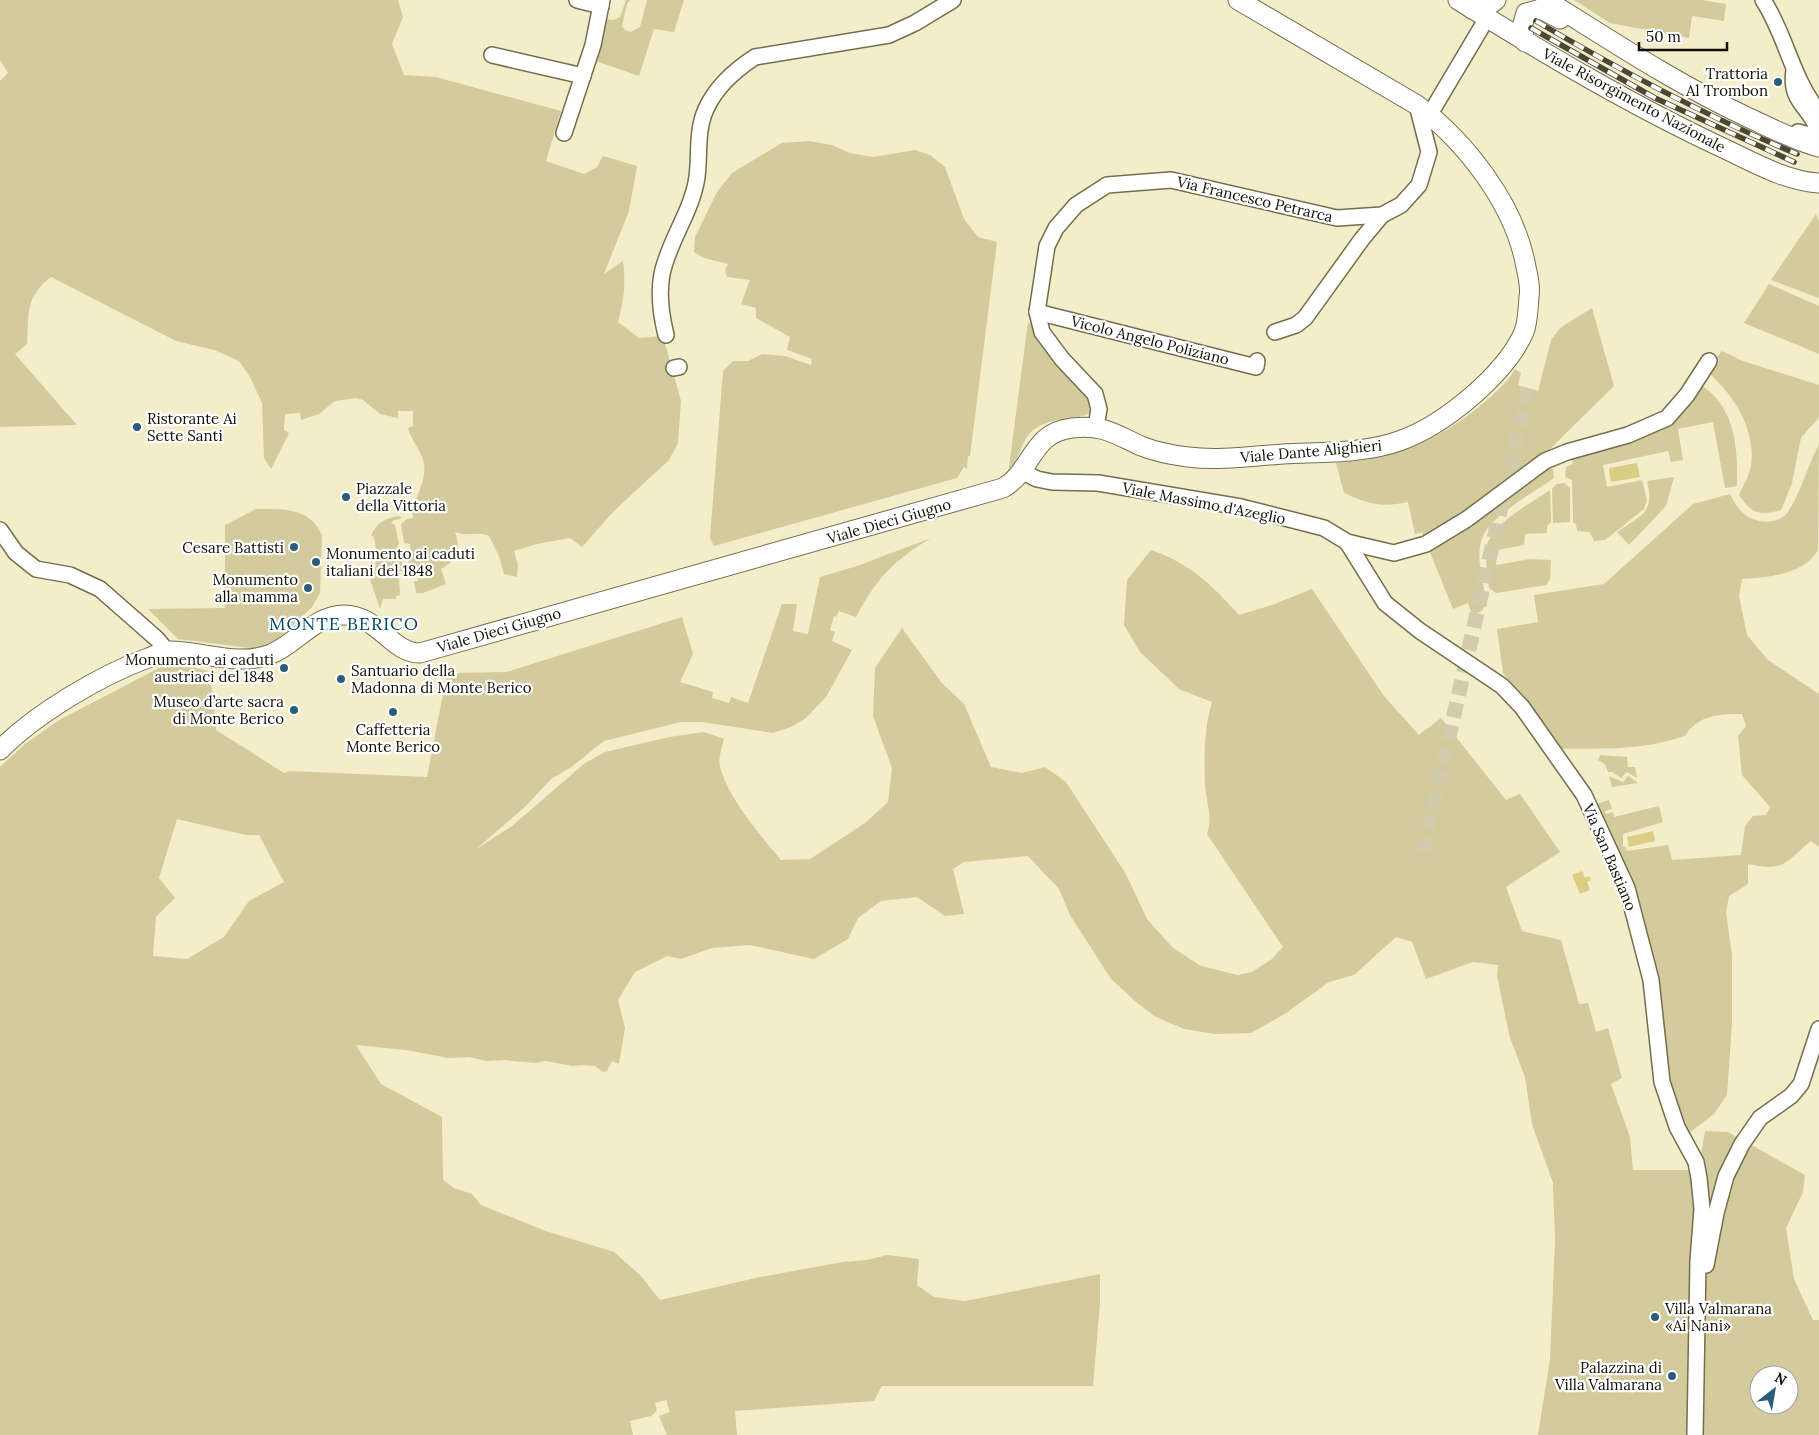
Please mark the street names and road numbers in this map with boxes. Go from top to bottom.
street label: Viale Risorgimento Nazionale [1539,43,1729,156]
street label: Via Francesco Petrarca [1174,172,1335,226]
street label: Vicolo Angelo Poliziano [1068,311,1231,369]
street label: Viale Dante Alighieri [1239,435,1382,467]
street label: Viale Massimo d'Azeglio [1120,478,1288,528]
street label: Viale Dieci Giugno [824,494,953,548]
street label: Viale Dieci Giugno [434,603,563,657]
street label: Via San Bastiano [1579,800,1641,914]

